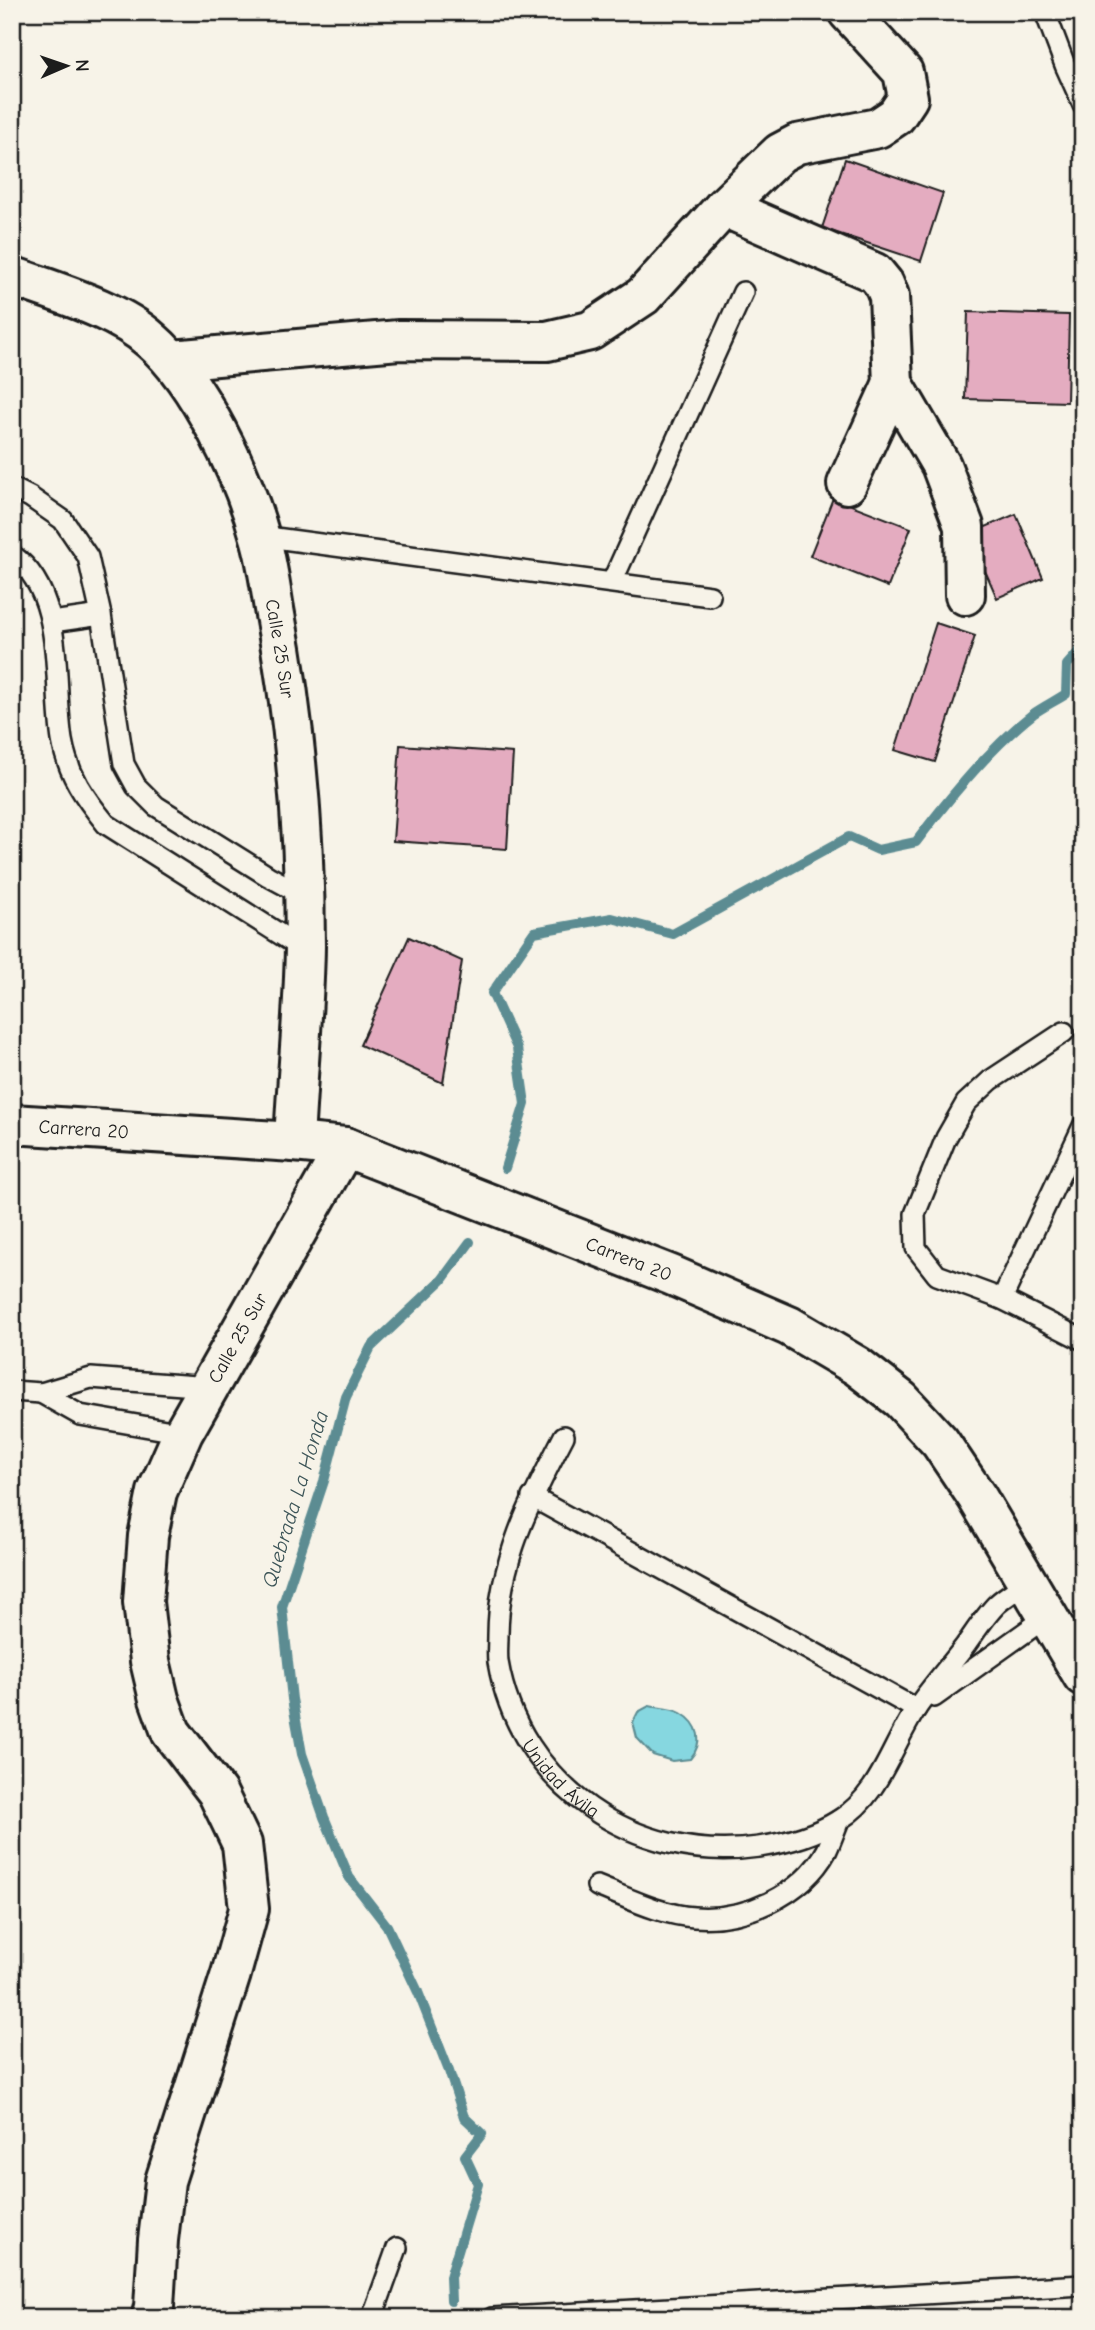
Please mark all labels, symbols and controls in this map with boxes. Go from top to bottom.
north arrow [32,32,102,102]
text: N [71,59,93,72]
street label: Calle 25 Sur [261,598,298,700]
street label: Carrera 20 [38,1116,130,1143]
street label: Carrera 20 [583,1233,675,1286]
street label: Calle 25 Sur [204,1289,272,1387]
water label: Quebrada La Honda [257,1408,333,1590]
street label: Unidad Ávila [517,1735,603,1823]

